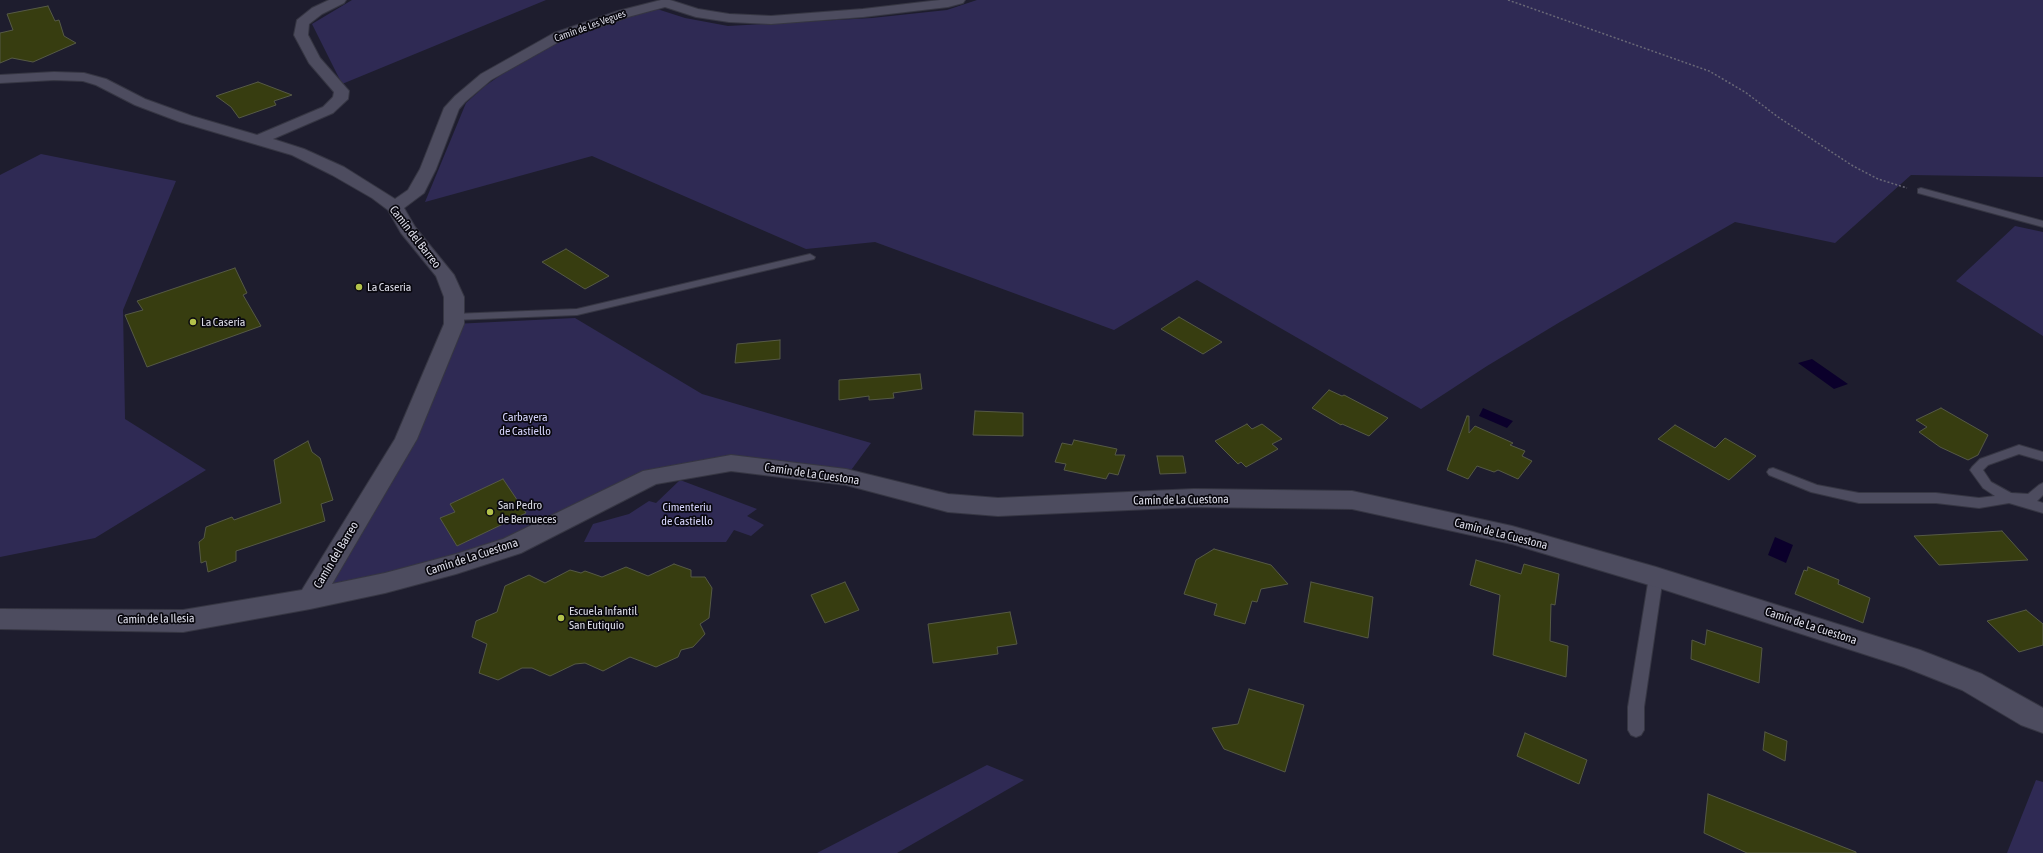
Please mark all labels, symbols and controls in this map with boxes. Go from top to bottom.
street label: Camín de Les Vegues [553,8,627,44]
street label: Camín del Barreo [386,203,444,271]
place label: La Caseria [367,280,411,294]
marker: La Caseria [354,282,364,292]
place label: La Casería [201,315,245,329]
marker: La Casería [188,317,198,327]
park label: Carbayera de Castiello [499,410,551,438]
street label: Camín de La Cuestona [764,460,860,488]
street label: Camín de La Cuestona [1133,492,1229,508]
place label: San Pedro de Bernueces [498,498,557,526]
park label: Cimenteriu de Castiello [661,500,713,528]
marker: San Pedro de Bernueces [485,507,495,517]
street label: Camín de La Cuestona [1453,515,1549,553]
street label: Camín del Barreo [310,519,362,591]
street label: Camín de La Cuestona [424,535,520,579]
place label: Escuela Infantil San Eutiquio [569,604,637,632]
street label: Camín de La Cuestona [1763,604,1859,648]
street label: Camín de la Ilesia [117,611,195,627]
marker: Escuela Infantil San Eutiquio [556,613,566,623]

